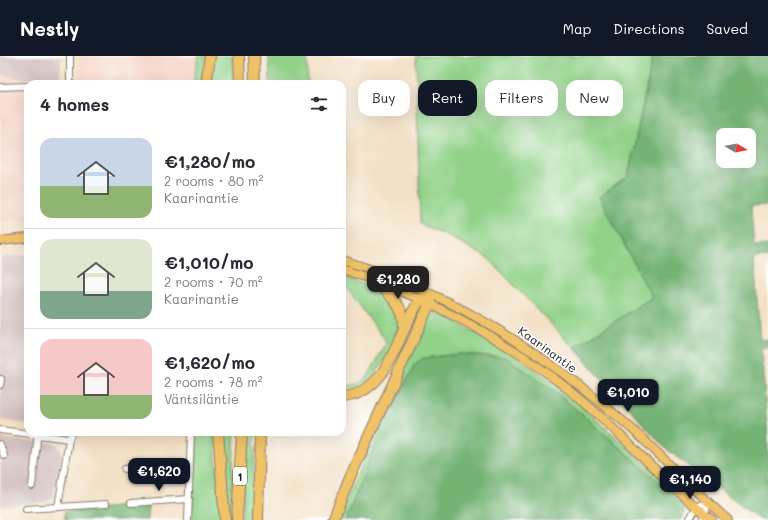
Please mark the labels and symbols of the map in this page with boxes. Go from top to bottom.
north arrow [716,128,756,168]
pin: €1,280 [365,266,431,300]
street label: Kaarinantie [515,322,581,376]
pin: €1,010 [595,379,661,413]
pin: €1,620 [126,458,192,492]
pin: €1,140 [657,466,723,500]
road number: 1 [233,467,247,485]

